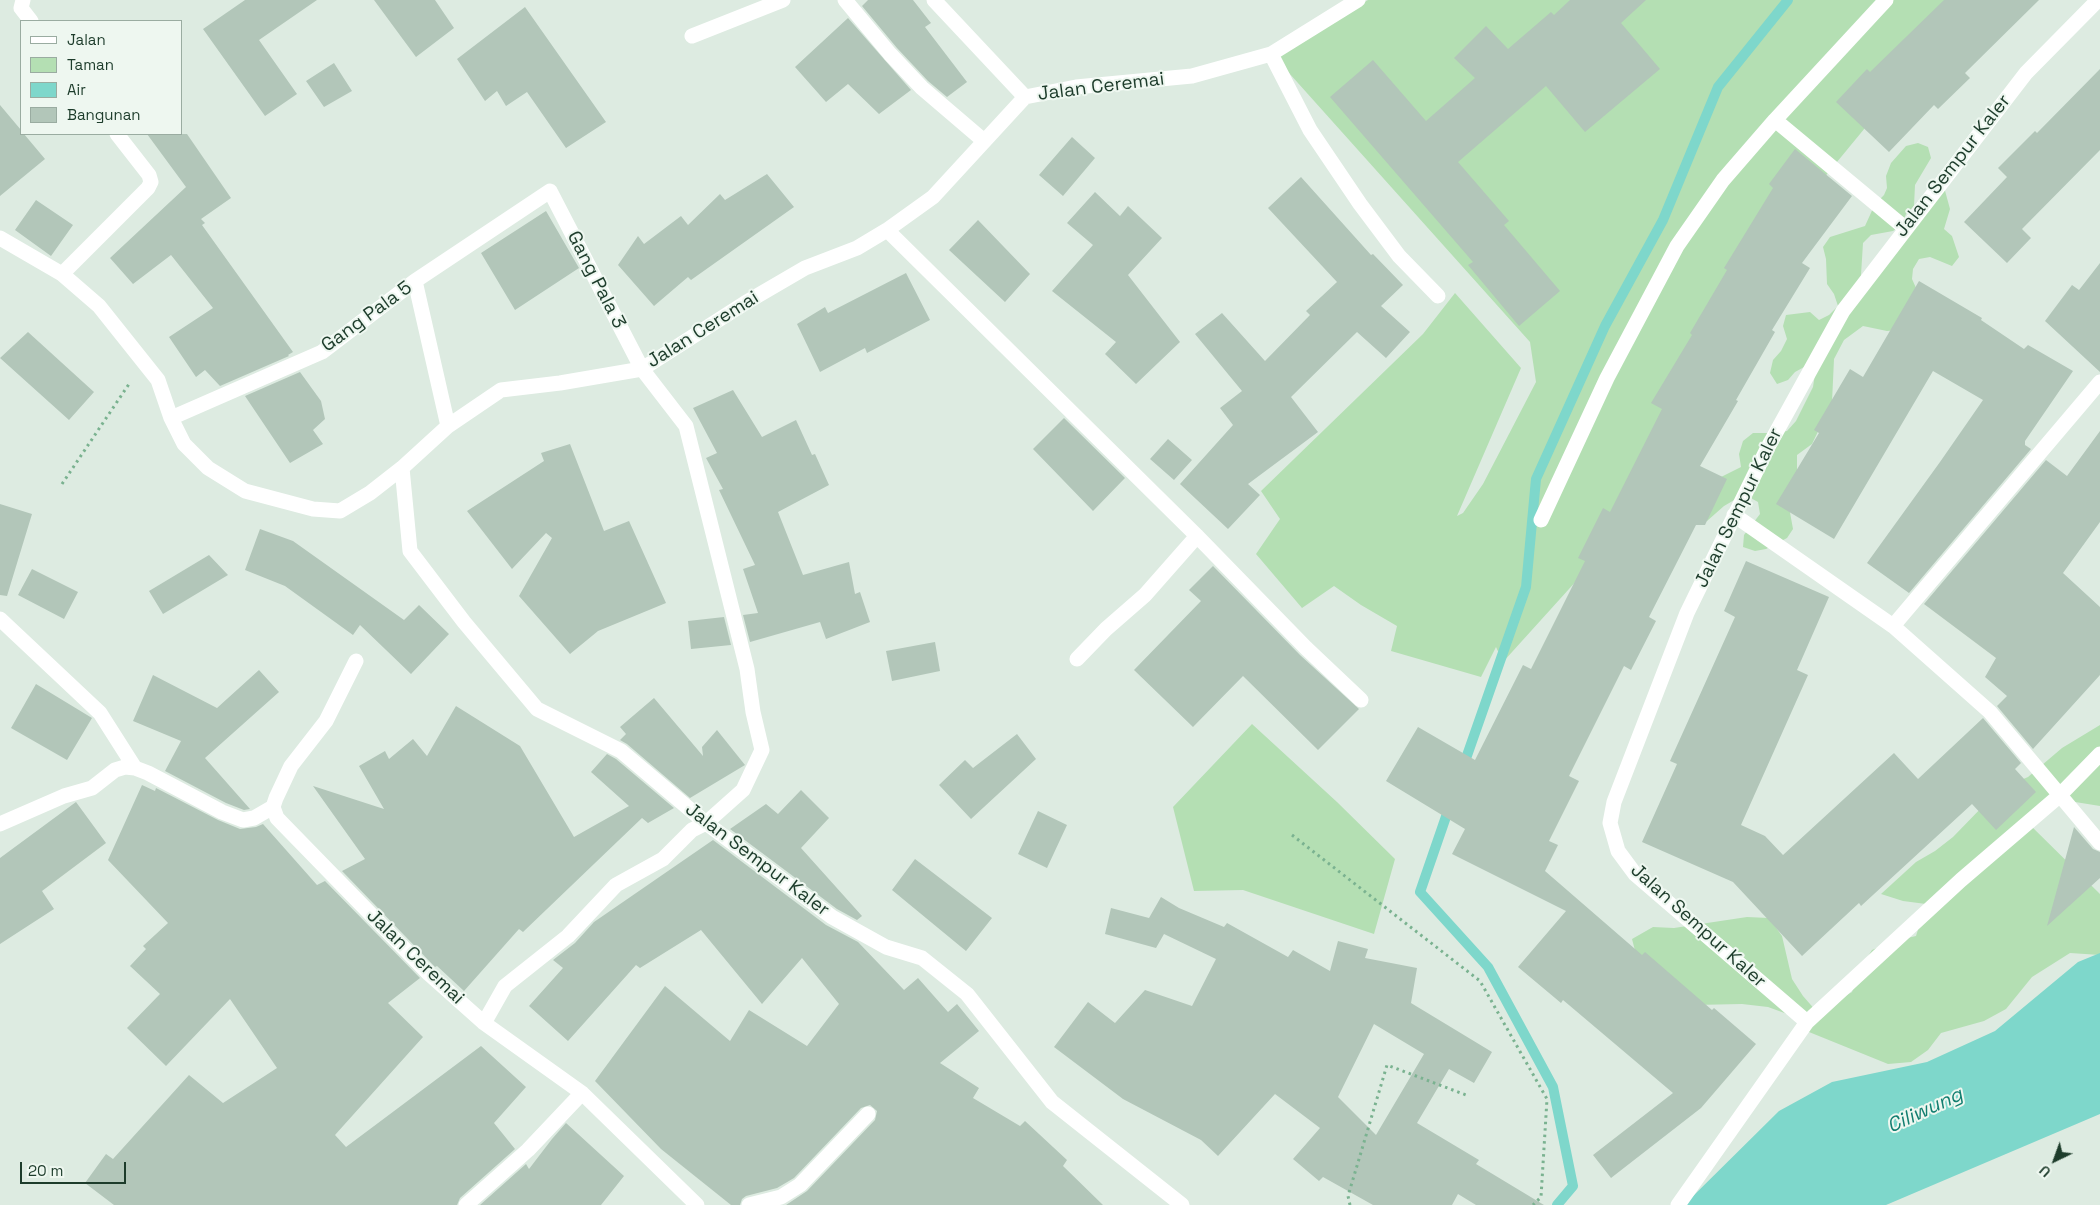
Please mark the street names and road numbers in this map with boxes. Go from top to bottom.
street label: Jalan Ceremai [1036,68,1166,106]
street label: Jalan Sempur Kaler [1890,90,2016,242]
street label: Gang Pala 3 [562,227,630,333]
street label: Gang Pala 5 [317,277,417,357]
street label: Jalan Ceremai [643,287,763,373]
street label: Jalan Sempur Kaler [1690,425,1788,591]
street label: Jalan Sempur Kaler [680,798,834,922]
street label: Jalan Sempur Kaler [1626,859,1770,993]
street label: Jalan Ceremai [361,905,469,1009]

